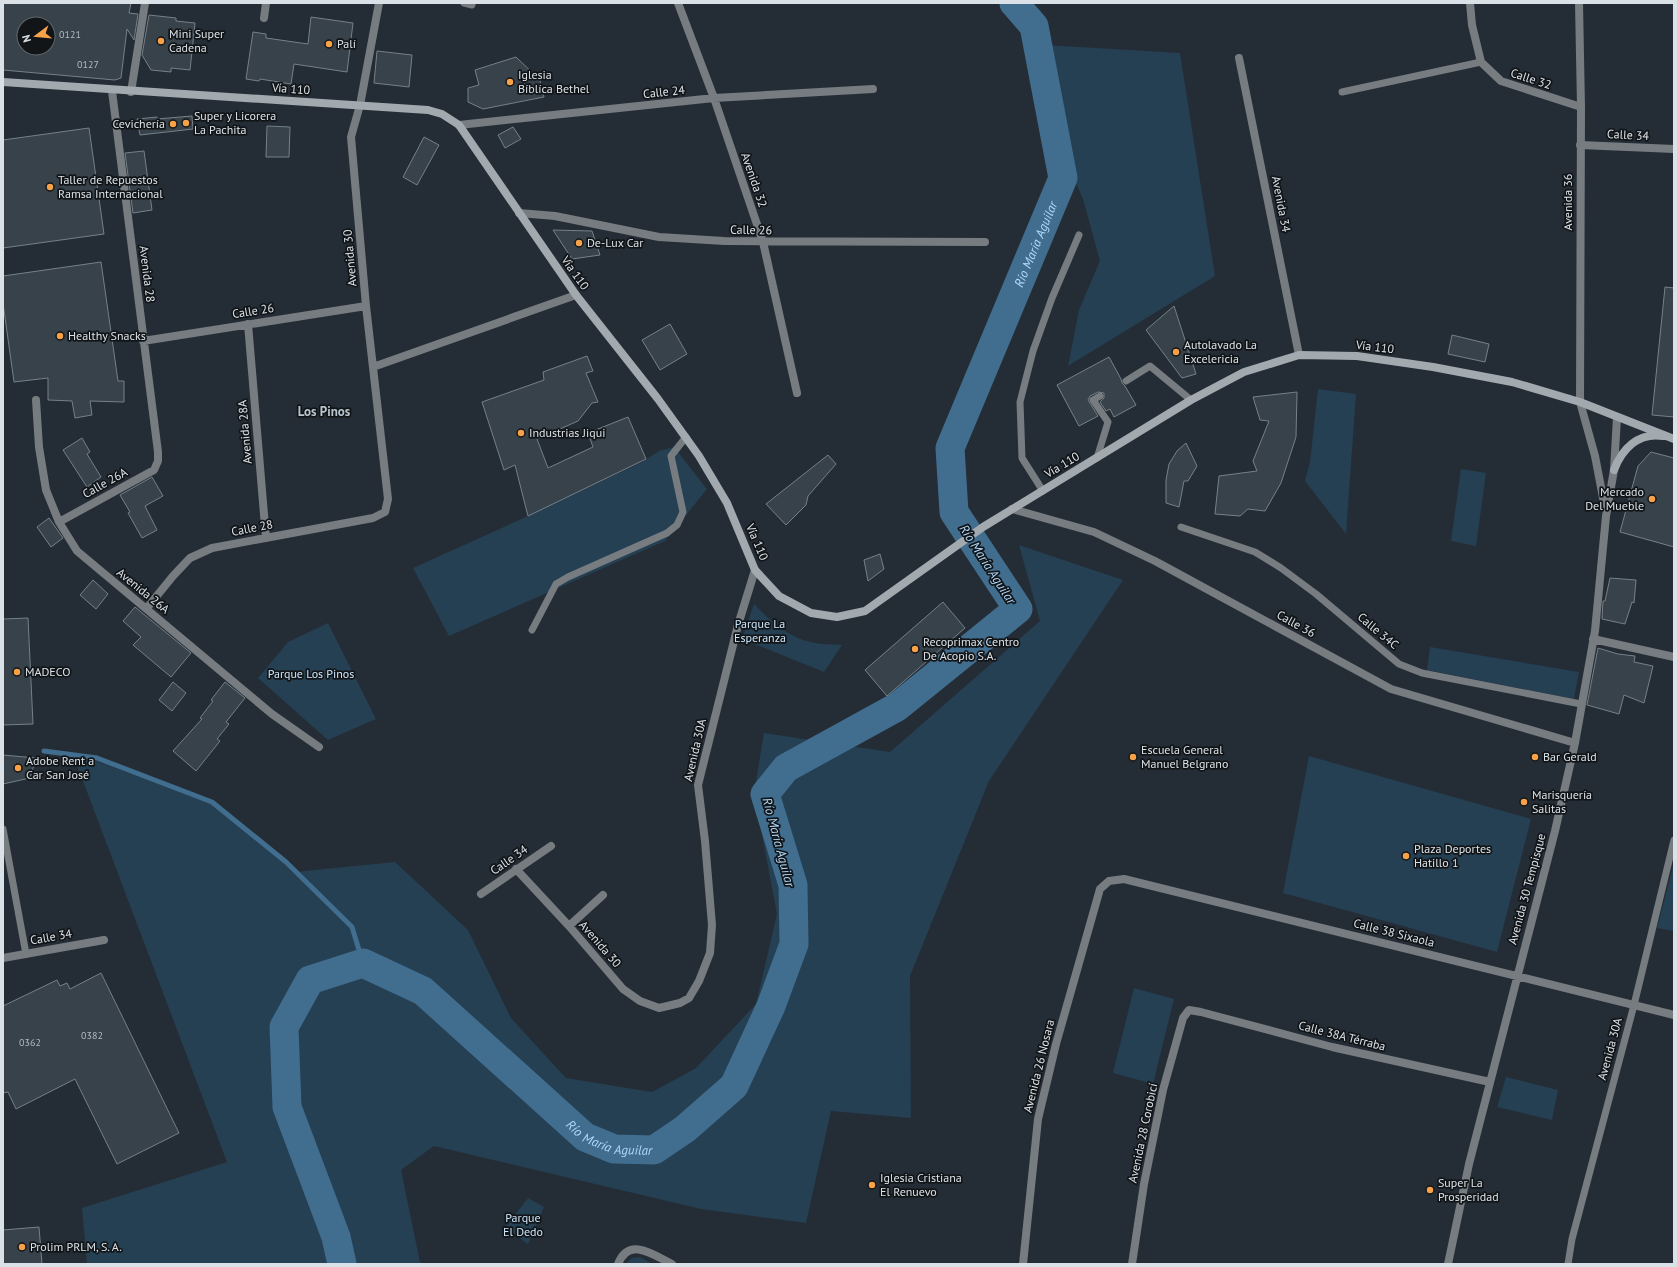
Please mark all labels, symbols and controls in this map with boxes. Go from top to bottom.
north arrow [16,16,56,56]
place label: Mini Super Cadena [169,26,224,55]
house number: 0121 [59,28,81,41]
text: N [19,33,34,44]
marker: Mini Super Cadena [156,36,166,46]
place label: Palí [337,36,356,51]
marker: Palí [324,39,334,49]
house number: 0127 [77,58,99,71]
street label: Calle 32 [1509,65,1553,92]
place label: Iglesia Bíblíca Bethel [518,67,590,96]
marker: Iglesia Bíblíca Bethel [505,77,515,87]
street label: Vía 110 [270,80,311,97]
street label: Calle 24 [642,82,686,101]
place label: Super y Licorera La Pachita [194,108,276,137]
place label: Cevichería [112,116,165,131]
marker: Super y Licorera La Pachita [181,118,191,128]
marker: Cevichería [168,119,178,129]
street label: Calle 34 [1607,126,1650,143]
street label: Avenida 32 [738,151,771,209]
place label: Taller de Repuestos Ramsa Internacional [58,172,163,201]
street label: Avenida 36 [1560,174,1575,230]
street label: Avenida 34 [1269,175,1294,234]
marker: Taller de Repuestos Ramsa Internacional [45,182,55,192]
water label: Río María Aguilar [1010,198,1062,290]
street label: Calle 26 [730,222,772,237]
street label: Avenida 30 [340,229,359,287]
place label: De-Lux Car [587,235,643,250]
marker: De-Lux Car [574,238,584,248]
street label: Avenida 28 [137,245,158,303]
street label: Vía 110 [558,252,593,293]
street label: Calle 26 [231,300,275,321]
place label: Healthy Snacks [68,328,146,343]
marker: Healthy Snacks [55,331,65,341]
place label: Autolavado La Excelericia [1184,337,1257,366]
street label: Vía 110 [1354,337,1395,356]
marker: Autolavado La Excelericia [1171,347,1181,357]
street label: Avenida 28A [234,400,255,464]
district label: Los Pinos [298,403,351,420]
place label: Industrias Jiqui [529,425,605,440]
marker: Industrias Jiqui [516,428,526,438]
street label: Vía 110 [1041,448,1082,481]
street label: Calle 26A [80,464,130,501]
place label: Mercado Del Mueble [1585,484,1644,513]
marker: Mercado Del Mueble [1647,494,1657,504]
street label: Calle 28 [230,516,274,539]
street label: Vía 110 [743,520,772,563]
water label: Río María Aguilar [956,521,1020,608]
street label: Avenida 26A [114,565,173,617]
street label: Calle 36 [1274,607,1318,640]
street label: Calle 34C [1355,609,1402,652]
park label: Parque La Esperanza [734,616,786,645]
place label: Recoprimax Centro De Acopio S.A. [923,634,1019,663]
marker: Recoprimax Centro De Acopio S.A. [910,644,920,654]
place label: MADECO [25,664,71,679]
park label: Parque Los Pinos [268,666,354,681]
marker: MADECO [12,667,22,677]
street label: Avenida 30A [680,717,709,783]
place label: Escuela General Manuel Belgrano [1141,742,1228,771]
place label: Bar Gerald [1543,749,1597,764]
marker: Escuela General Manuel Belgrano [1128,752,1138,762]
marker: Bar Gerald [1530,752,1540,762]
place label: Adobe Rent a Car San José [26,753,94,782]
marker: Adobe Rent a Car San José [13,763,23,773]
place label: Marisquería Salitas [1532,787,1592,816]
water label: Río María Aguilar [758,796,799,889]
marker: Marisquería Salitas [1519,797,1529,807]
street label: Avenida 30 Tempisque [1504,832,1549,946]
street label: Calle 34 [487,841,531,878]
place label: Plaza Deportes Hatillo 1 [1414,841,1491,870]
marker: Plaza Deportes Hatillo 1 [1401,851,1411,861]
street label: Calle 38 Sixaola [1352,915,1436,950]
street label: Avenida 30 [576,917,625,970]
street label: Calle 34 [29,925,73,948]
street label: Avenida 30A [1594,1016,1625,1082]
street label: Calle 38A Térraba [1297,1017,1387,1054]
street label: Avenida 26 Nosara [1020,1018,1057,1114]
house number: 0382 [81,1029,103,1042]
house number: 0362 [19,1036,41,1049]
street label: Avenida 28 Corobicí [1125,1082,1160,1184]
water label: Río María Aguilar [563,1116,653,1159]
place label: Iglesia Cristiana El Renuevo [880,1170,962,1199]
place label: Super La Prosperidad [1438,1175,1499,1204]
marker: Iglesia Cristiana El Renuevo [867,1180,877,1190]
marker: Super La Prosperidad [1425,1185,1435,1195]
park label: Parque El Dedo [503,1210,543,1239]
place label: Prolim PRLM, S. A. [30,1239,122,1254]
marker: Prolim PRLM, S. A. [17,1242,27,1252]

